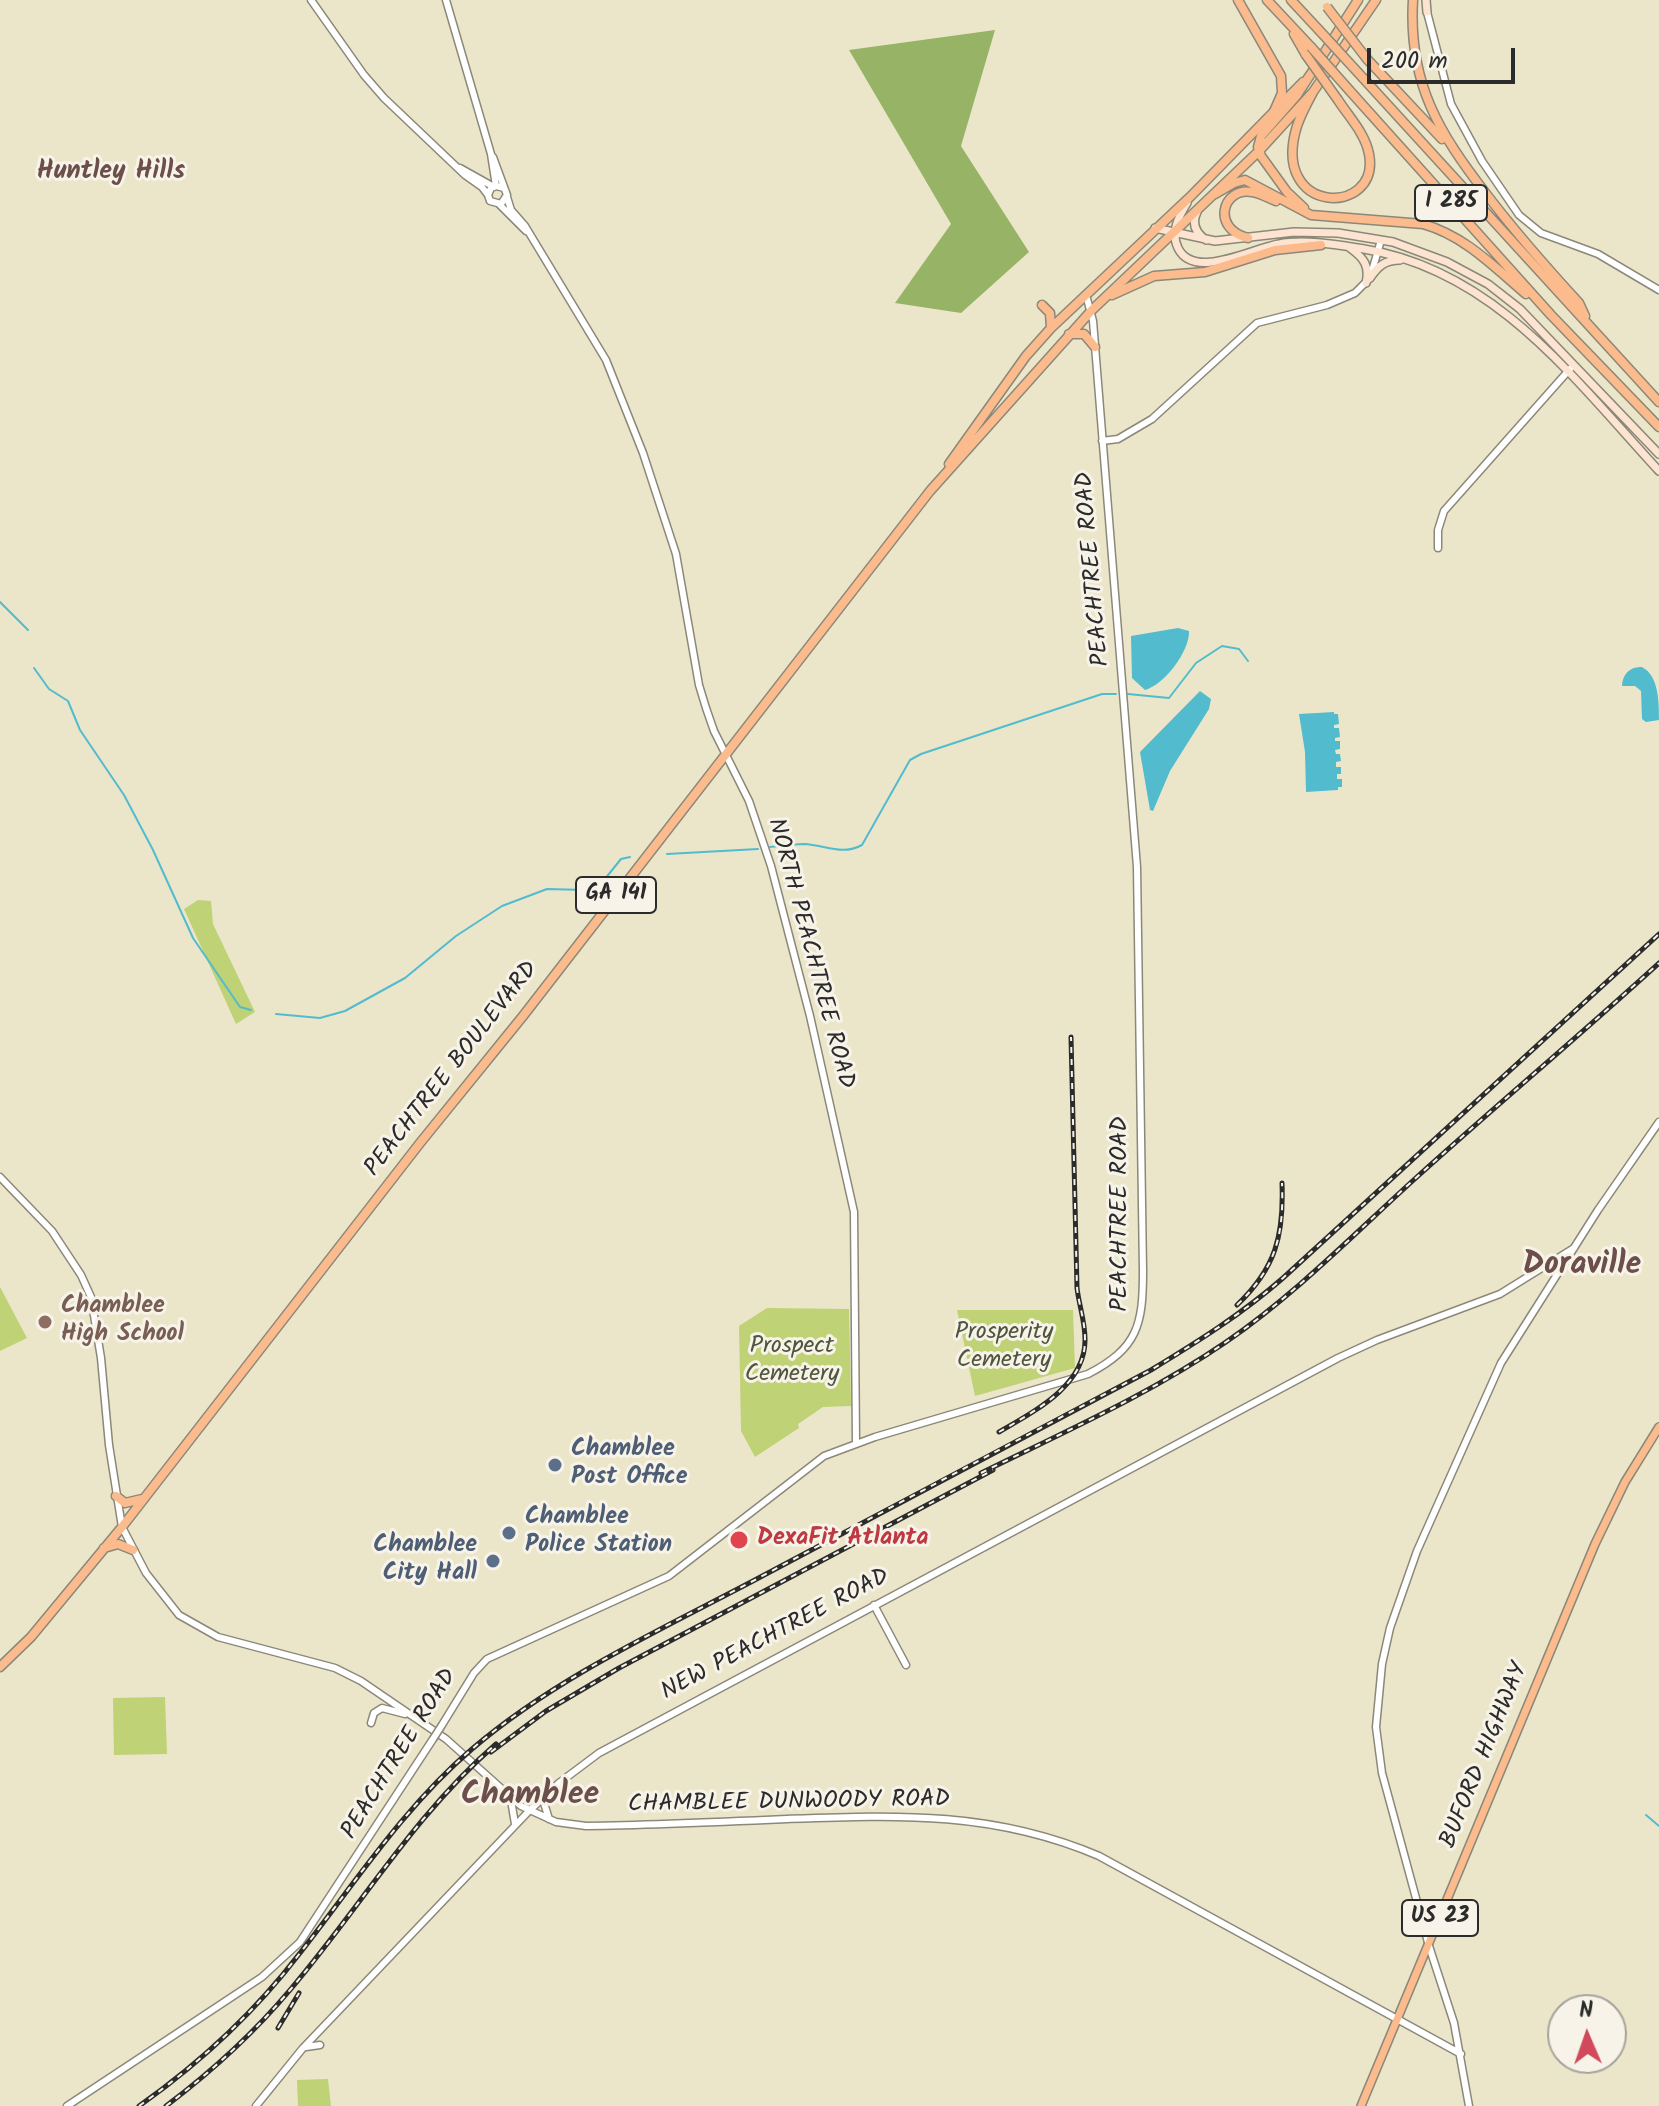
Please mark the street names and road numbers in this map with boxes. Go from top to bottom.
road number: I 285 [1415,185,1487,221]
street label: PEACHTREE ROAD [1072,470,1118,668]
street label: NORTH PEACHTREE ROAD [759,816,859,1092]
road number: GA 141 [576,877,656,913]
street label: PEACHTREE BOULEVARD [360,957,546,1183]
street label: PEACHTREE ROAD [1108,1116,1136,1312]
street label: NEW PEACHTREE ROAD [657,1564,895,1708]
street label: BUFORD HIGHWAY [1436,1659,1536,1853]
street label: PEACHTREE ROAD [337,1664,465,1846]
street label: CHAMBLEE DUNWOODY ROAD [628,1787,950,1821]
road number: US 23 [1402,1900,1478,1936]

